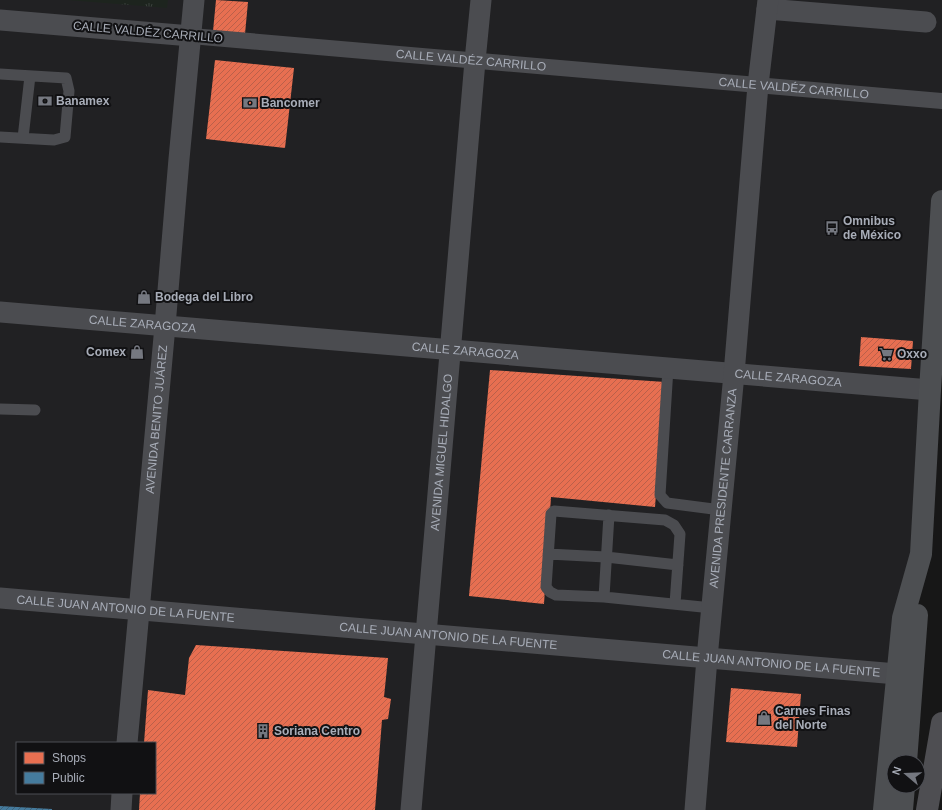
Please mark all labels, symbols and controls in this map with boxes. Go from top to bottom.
street label: CALLE VALDÉZ CARRILLO [72,17,224,46]
street label: CALLE VALDÉZ CARRILLO [395,47,547,74]
street label: CALLE VALDÉZ CARRILLO [718,75,869,102]
bank icon: Banamex [37,93,53,109]
place label: Banamex [56,94,110,108]
bank icon: Bancomer [242,95,258,111]
place label: Bancomer [261,96,320,110]
place label: Omnibus de México [843,214,901,242]
bus stop icon: Omnibus de México [824,220,840,236]
shop icon: Bodega del Libro [136,289,152,305]
place label: Bodega del Libro [155,290,253,304]
street label: CALLE ZARAGOZA [88,312,197,335]
street label: CALLE ZARAGOZA [411,340,520,362]
shop icon: Comex [129,344,145,360]
street label: AVENIDA BENITO JUÁREZ [143,344,170,494]
place label: Comex [86,345,126,359]
supermarket icon: Oxxo [878,346,894,362]
place label: Oxxo [897,347,927,361]
street label: CALLE ZARAGOZA [734,367,842,390]
street label: AVENIDA MIGUEL HIDALGO [428,373,455,531]
street label: AVENIDA PRESIDENTE CARRANZA [707,388,740,589]
street label: CALLE JUAN ANTONIO DE LA FUENTE [16,592,235,625]
street label: CALLE JUAN ANTONIO DE LA FUENTE [339,620,558,652]
street label: CALLE JUAN ANTONIO DE LA FUENTE [662,647,881,680]
place label: Carnes Finas del Norte [775,704,851,732]
shop icon: Carnes Finas del Norte [756,710,772,726]
building icon: Soriana Centro [255,723,271,739]
place label: Soriana Centro [274,724,360,738]
legend [16,742,156,794]
text: Shops [52,751,86,765]
north arrow [886,754,926,794]
text: N [890,765,904,776]
text: Public [52,771,85,785]

